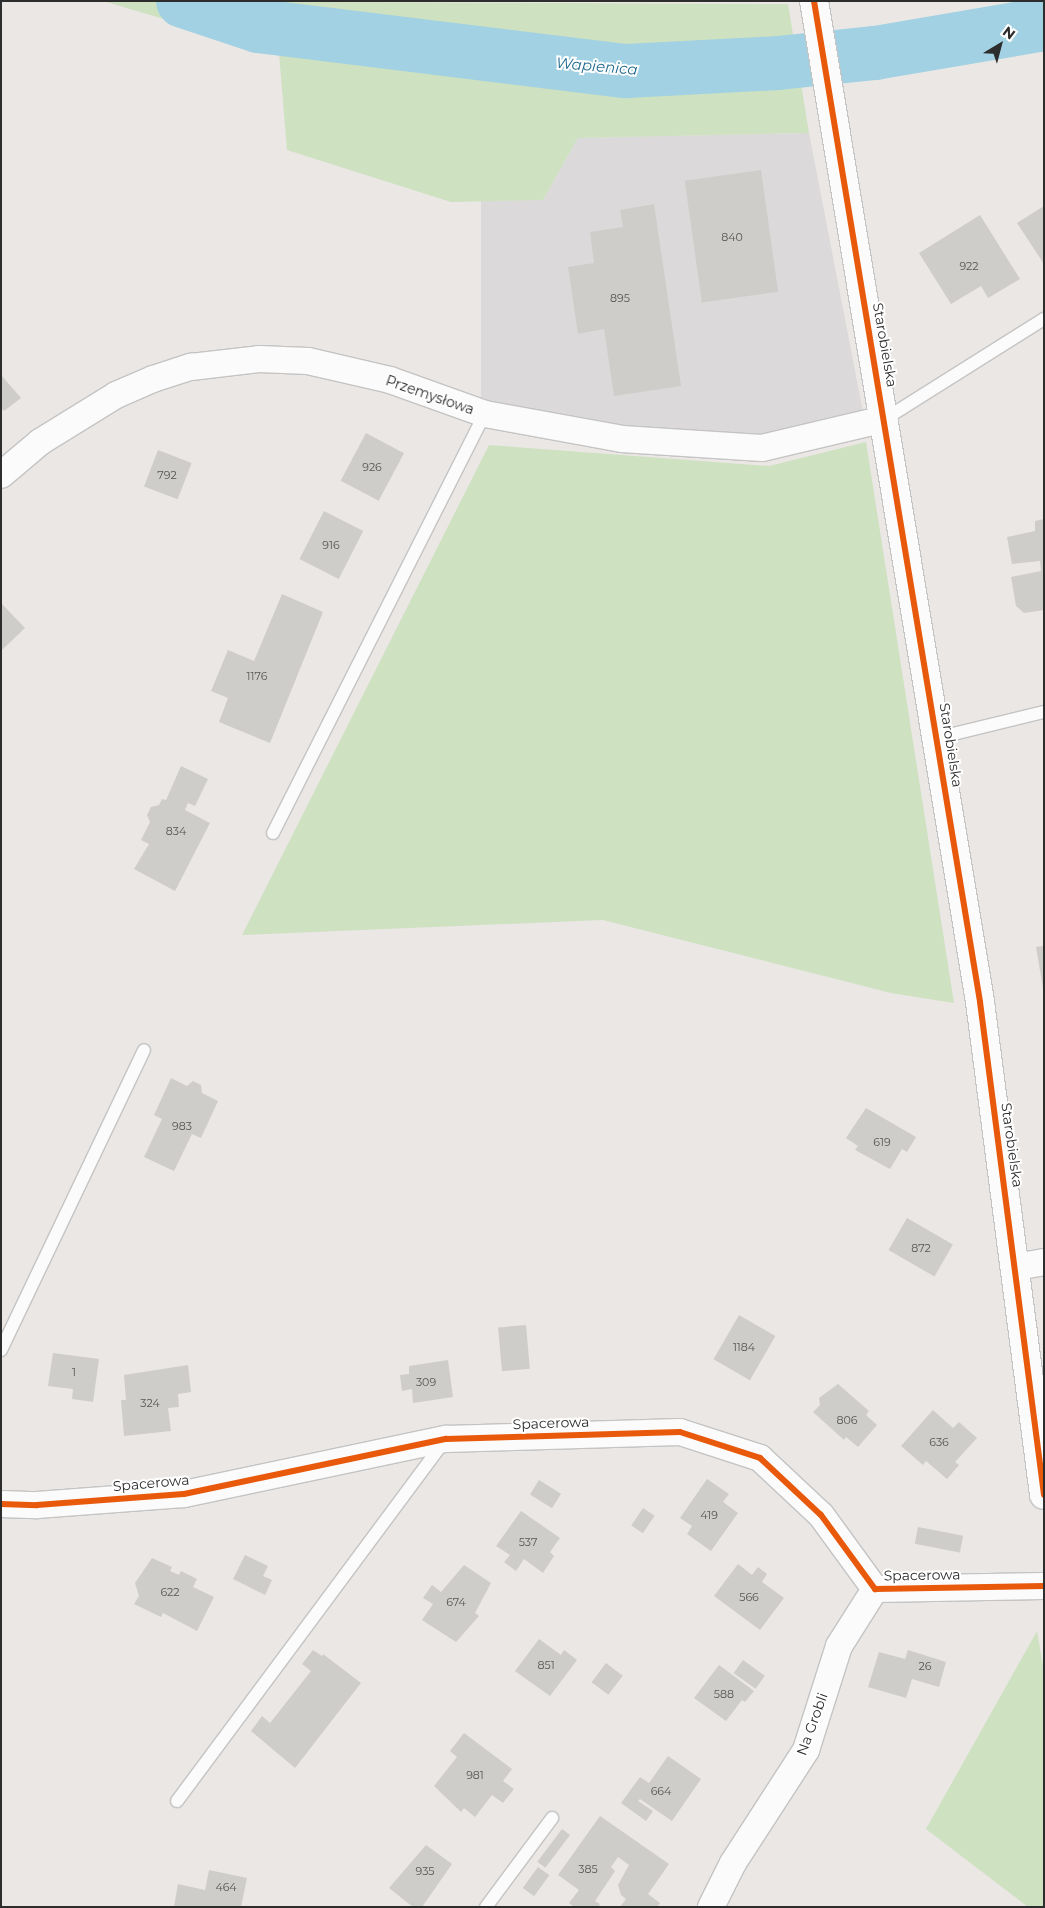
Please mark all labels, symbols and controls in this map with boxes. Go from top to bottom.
north arrow [975,20,1025,70]
text: N [999,22,1019,44]
water label: Wapienica [556,53,638,79]
house number: 840 [721,230,743,244]
house number: 922 [959,259,979,273]
house number: 895 [610,291,630,305]
street label: Starobielska [869,302,901,388]
street label: Przemysłowa [384,372,476,418]
house number: 926 [362,460,382,474]
house number: 792 [157,468,177,482]
house number: 916 [322,538,340,552]
house number: 1176 [247,669,267,683]
street label: Starobielska [936,702,966,788]
house number: 834 [166,824,186,838]
street label: Starobielska [998,1102,1026,1188]
house number: 983 [172,1119,192,1133]
house number: 619 [873,1135,891,1149]
house number: 872 [911,1241,931,1255]
house number: 1184 [733,1340,755,1354]
house number: 1 [72,1365,76,1379]
house number: 309 [416,1375,436,1389]
house number: 324 [140,1396,160,1410]
street label: Spacerowa [512,1413,590,1433]
house number: 806 [837,1413,857,1427]
house number: 636 [929,1435,949,1449]
street label: Spacerowa [112,1471,190,1495]
house number: 419 [700,1508,718,1522]
house number: 537 [519,1535,537,1549]
street label: Spacerowa [883,1566,961,1584]
house number: 622 [160,1585,180,1599]
house number: 566 [739,1590,759,1604]
house number: 674 [446,1595,466,1609]
house number: 851 [537,1658,555,1672]
house number: 26 [919,1659,931,1673]
house number: 588 [714,1687,734,1701]
street label: Na Grobli [793,1690,831,1758]
house number: 981 [466,1768,484,1782]
house number: 664 [651,1784,671,1798]
house number: 385 [578,1862,598,1876]
house number: 935 [416,1864,434,1878]
house number: 464 [215,1880,237,1894]

